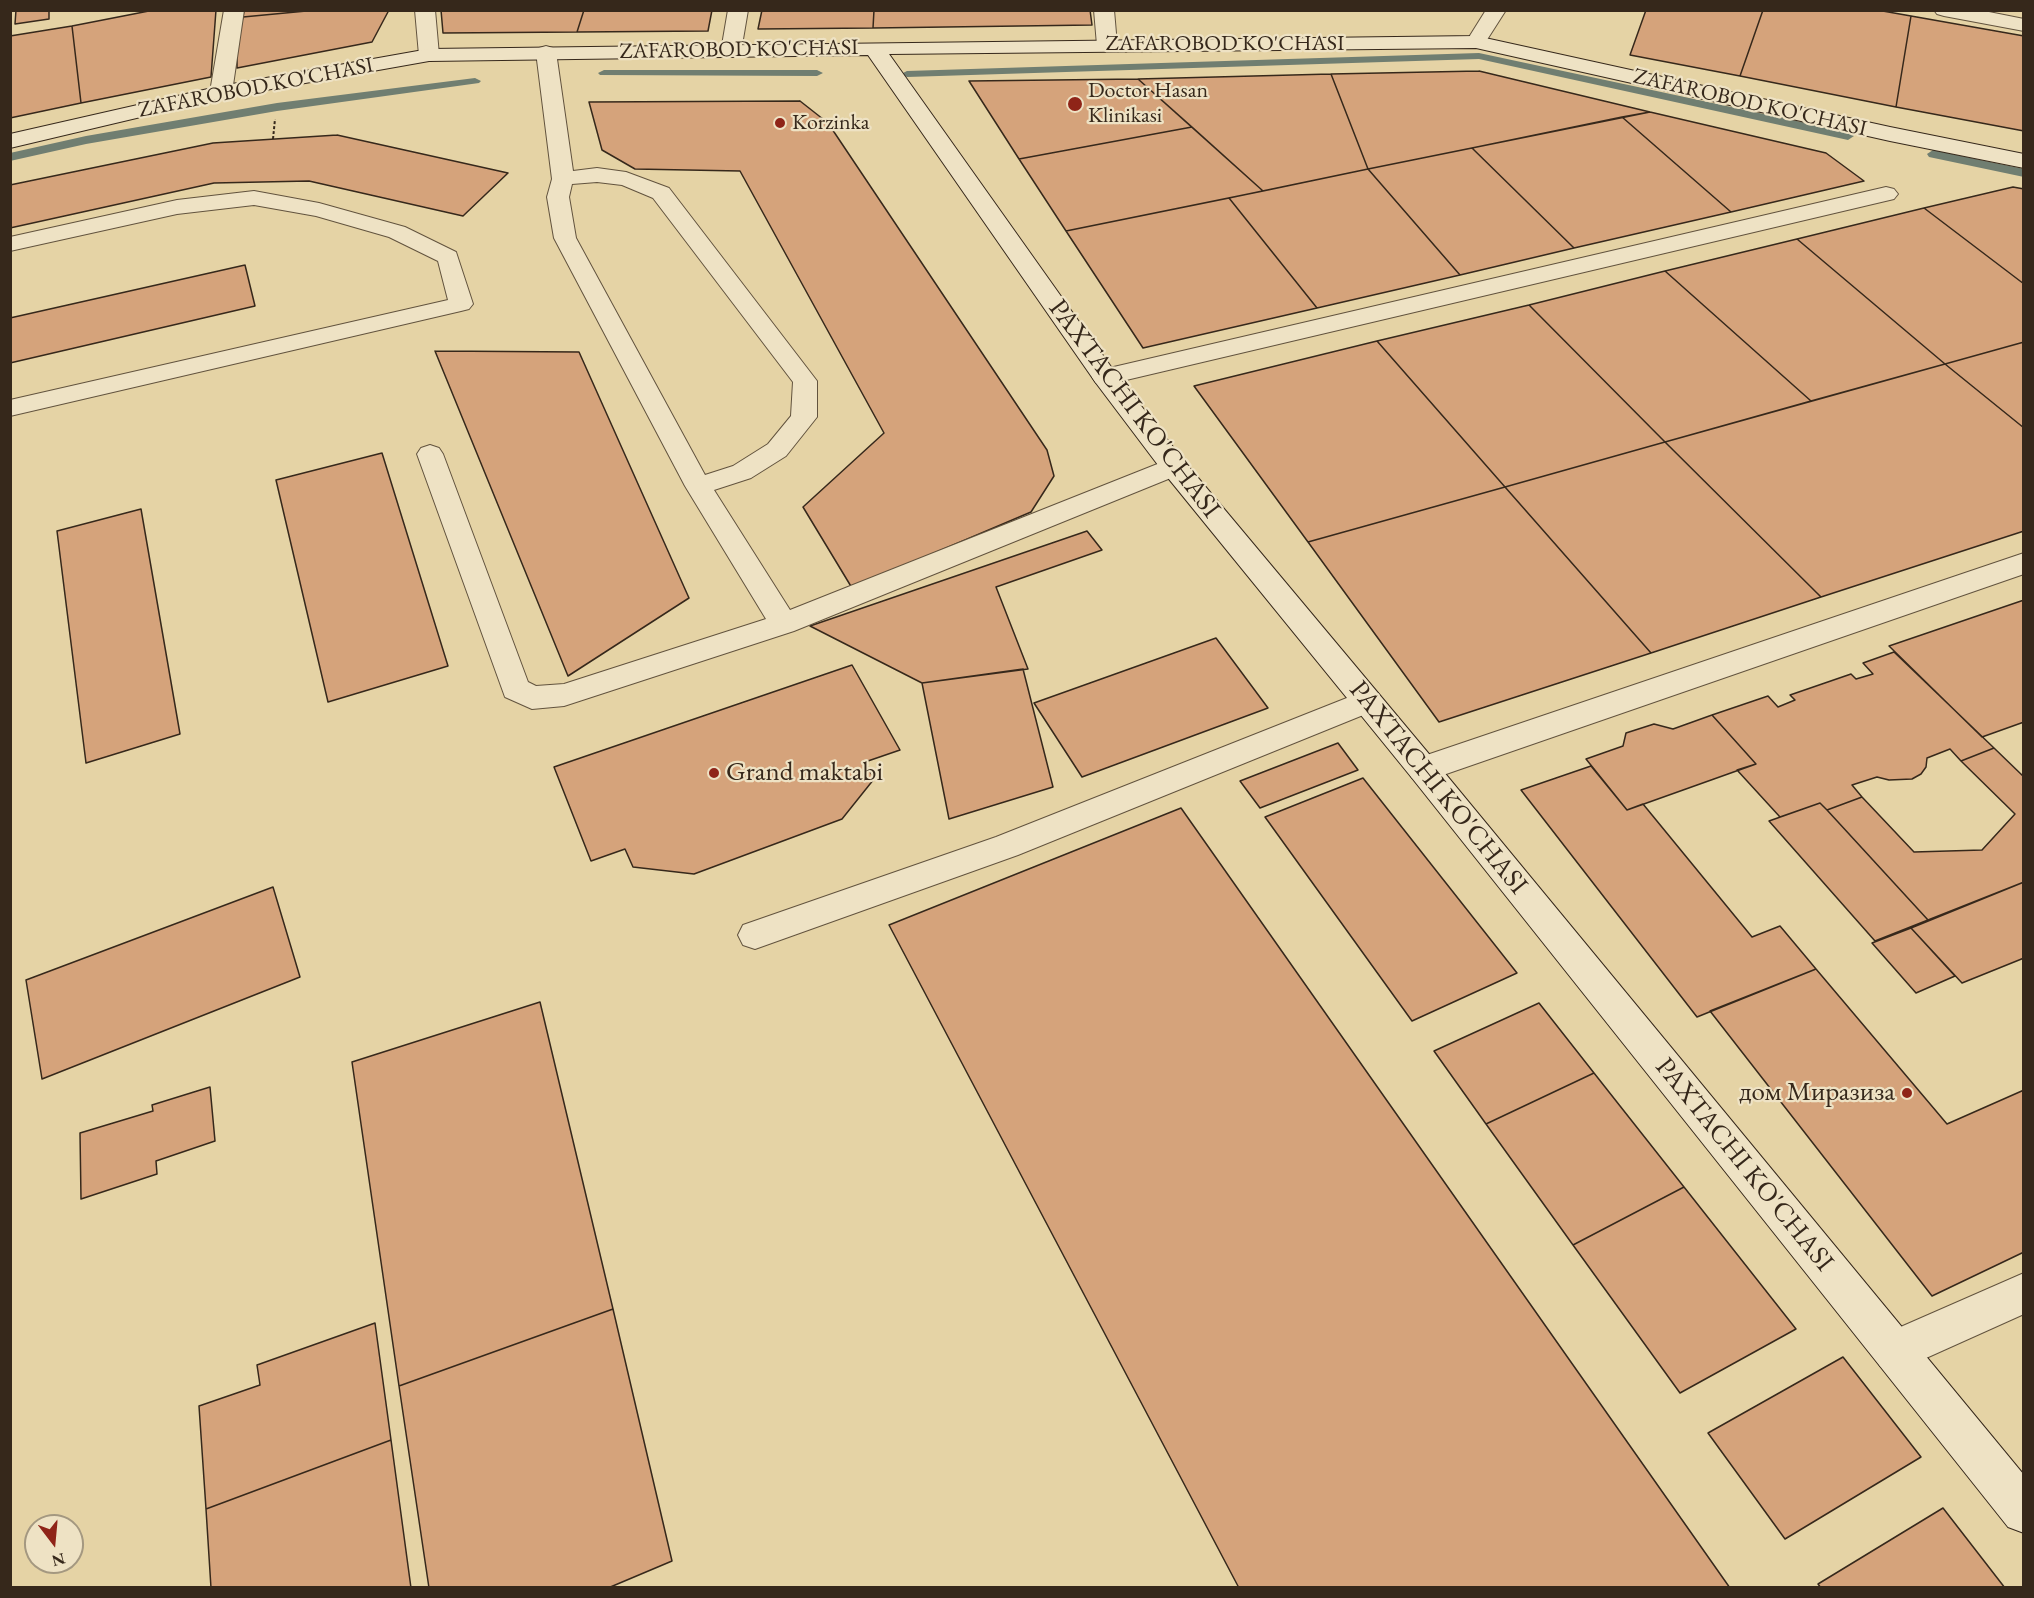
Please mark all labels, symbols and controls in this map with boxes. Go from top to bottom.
street label: ZAFAROBOD KO'CHASI [1105,31,1345,57]
street label: ZAFAROBOD KO'CHASI [619,35,859,65]
street label: ZAFAROBOD KO'CHASI [136,52,376,124]
street label: ZAFAROBOD KO'CHASI [1631,63,1869,143]
place label: Doctor Hasan Klinikasi [1088,78,1208,130]
marker: Doctor Hasan Klinikasi [1066,95,1084,113]
place label: Korzinka [792,110,870,136]
marker: Korzinka [773,116,787,130]
street label: PAXTACHI KO'CHASI [1041,293,1227,525]
street label: PAXTACHI KO'CHASI [1342,675,1534,901]
place label: Grand maktabi [726,757,883,789]
marker: Grand maktabi [707,766,721,780]
street label: PAXTACHI KO'CHASI [1648,1052,1840,1278]
place label: дом Миразиза [1739,1077,1895,1109]
marker: дом Миразиза [1900,1086,1914,1100]
north arrow [24,1514,84,1574]
text: N [49,1548,68,1572]

